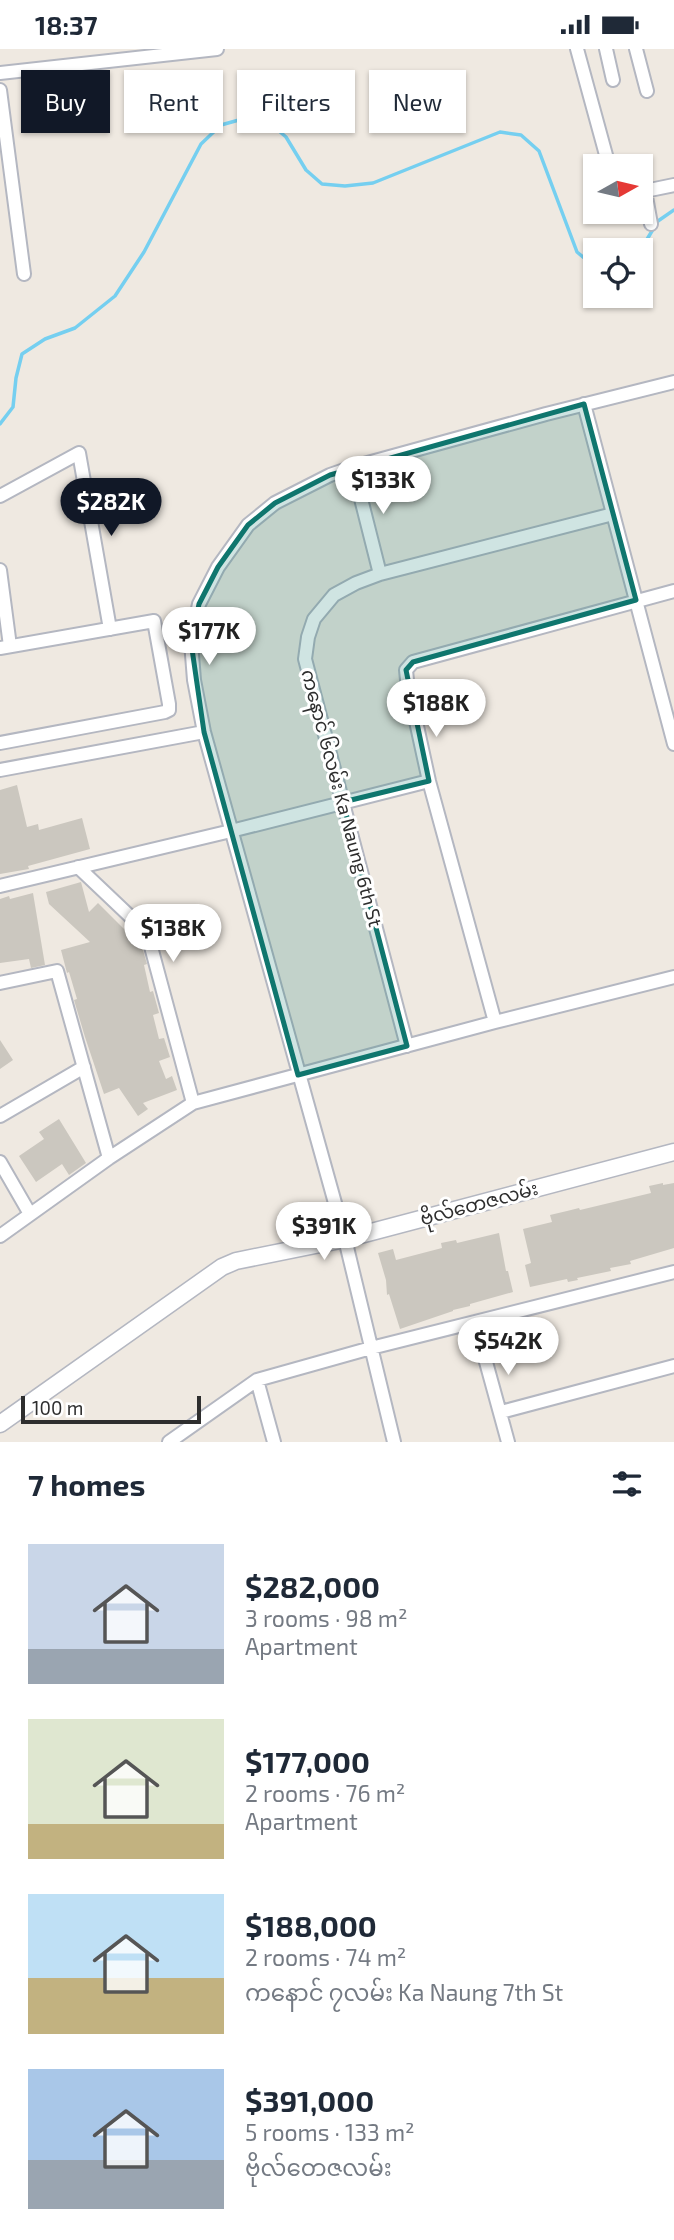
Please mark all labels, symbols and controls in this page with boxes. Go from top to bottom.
text: 18:37 [35,9,98,40]
chip: Buy [21,70,110,133]
chip: Rent [124,70,223,133]
chip: Filters [237,70,355,133]
chip: New [369,70,466,133]
north arrow [583,154,653,224]
map controls [583,154,653,308]
button: locate [583,238,653,308]
pin: $133K [334,456,432,516]
text: $133K [351,465,415,493]
pin: $282K [62,479,160,538]
text: $282K [77,487,145,515]
pin: $177K [160,607,258,667]
text: $177K [178,616,240,644]
street label: ကနောင် ၆လမ်း Ka Naung 6th St [292,666,390,930]
pin: $188K [387,679,485,739]
text: $188K [403,688,469,716]
pin: $138K [124,905,222,964]
text: $138K [140,913,206,941]
street label: ဗိုလ်တေဇလမ်း [417,1174,542,1235]
pin: $391K [275,1203,373,1262]
text: $391K [292,1211,356,1239]
pin: $542K [459,1317,557,1377]
text: $542K [474,1326,542,1354]
scale bar [21,1393,201,1425]
text: 100 m [32,1396,83,1419]
icon: filters [608,1465,646,1503]
text: 7 homes [28,1466,145,1502]
text: $282,000 [245,1568,380,1604]
icon: home [84,1572,168,1656]
text: 3 rooms · 98 m² [245,1604,407,1632]
text: Apartment [245,1632,358,1660]
text: $177,000 [245,1743,370,1779]
icon: home [84,1747,168,1831]
text: 2 rooms · 76 m² [245,1779,405,1807]
text: Apartment [245,1807,358,1835]
text: $188,000 [245,1907,377,1943]
icon: home [84,1922,168,2006]
text: 2 rooms · 74 m² [245,1943,406,1971]
text: ကနောင် ၇လမ်း Ka Naung 7th St [245,1978,563,2006]
text: $391,000 [245,2082,374,2118]
icon: home [84,2097,168,2181]
text: 5 rooms · 133 m² [245,2118,415,2146]
text: ဗိုလ်တေဇလမ်း [245,2153,392,2181]

